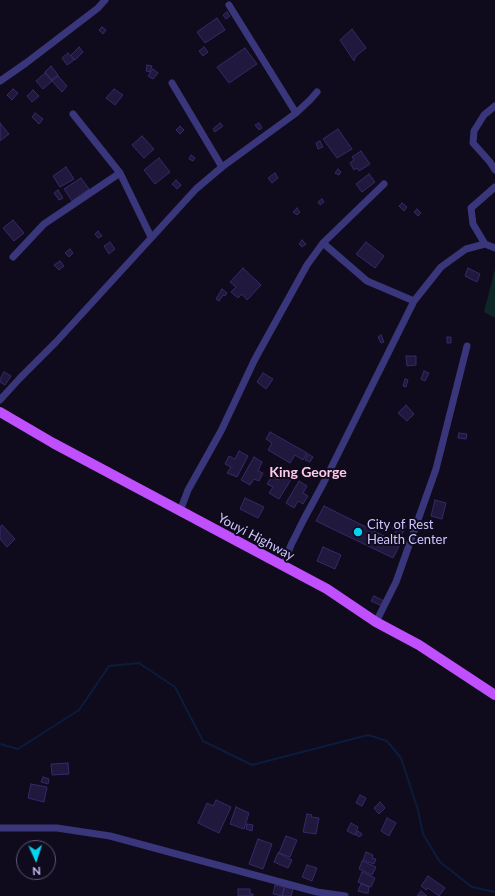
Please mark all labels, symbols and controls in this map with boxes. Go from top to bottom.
district label: King George [269,464,347,480]
street label: Youyi Highway [215,510,297,564]
place label: City of Rest Health Center [367,517,447,548]
marker: City of Rest Health Center [352,526,364,538]
north arrow [16,840,56,880]
text: N [32,865,41,878]

